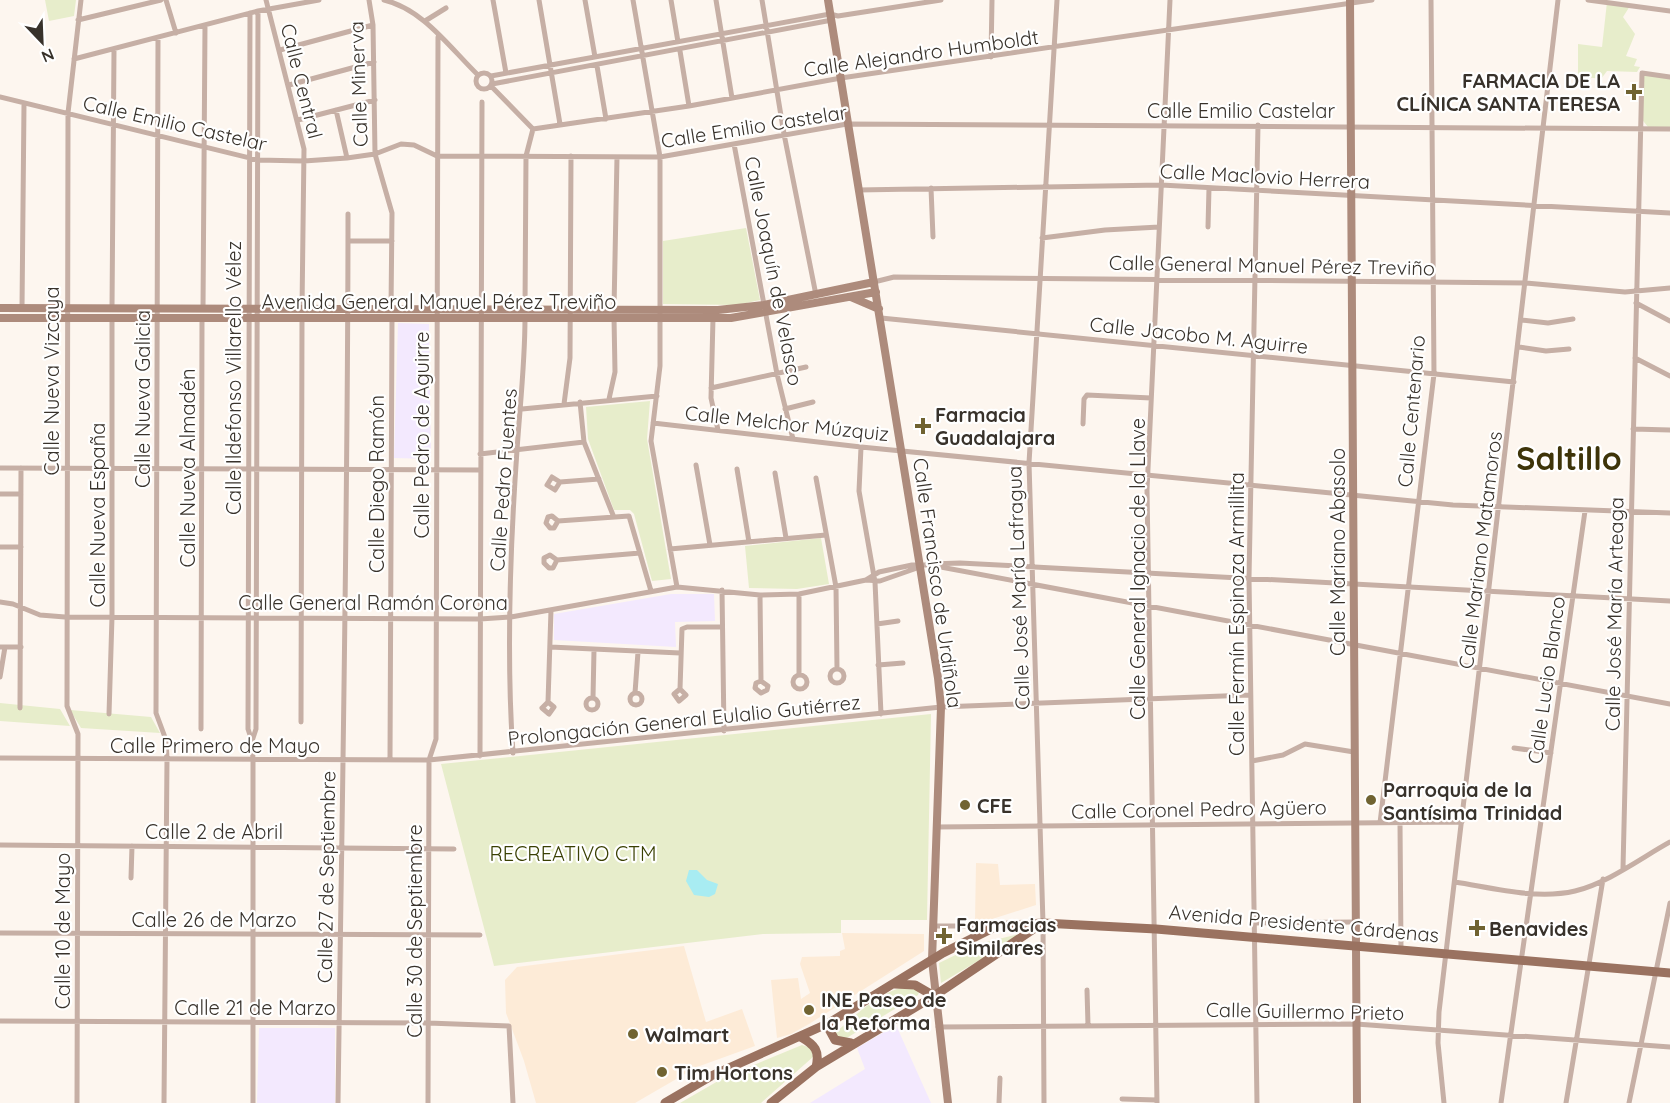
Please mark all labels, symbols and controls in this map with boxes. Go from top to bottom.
north arrow [12,12,72,72]
street label: Calle Central [276,21,328,141]
street label: Calle Minerva [343,21,373,147]
street label: Calle Alejandro Humboldt [802,24,1040,82]
text: N [39,44,57,67]
place label: FARMACIA DE LA CLÍNICA SANTA TERESA [1396,68,1620,116]
marker: FARMACIA DE LA CLÍNICA SANTA TERESA [1625,83,1643,101]
street label: Calle Emilio Castelar [80,90,270,156]
street label: Calle Emilio Castelar [1147,98,1335,123]
street label: Calle Emilio Castelar [659,99,849,153]
street label: Calle Joaquín de Velasco [740,154,808,388]
street label: Calle Maclovio Herrera [1159,158,1371,194]
street label: Calle Ildefonso Villarello Vélez [221,241,246,515]
street label: Calle General Manuel Pérez Treviño [1109,250,1435,280]
street label: Calle Nueva Vizcaya [39,286,64,476]
street label: Avenida General Manuel Pérez Treviño [262,289,616,314]
street label: Calle Nueva Galicia [130,310,155,488]
street label: Calle Jacobo M. Aguirre [1089,311,1309,359]
street label: Calle Pedro de Aguirre [409,332,434,538]
street label: Calle Centenario [1392,334,1430,488]
street label: Calle Nueva Almadén [175,368,200,568]
street label: Calle Pedro Fuentes [484,388,522,572]
street label: Calle Diego Ramón [364,395,389,573]
street label: Calle Melchor Múzquiz [684,400,890,446]
place label: Farmacia Guadalajara [935,402,1055,450]
street label: Calle General Ignacio de la Llave [1125,418,1150,720]
marker: Farmacia Guadalajara [916,419,930,433]
street label: Calle Nueva España [85,423,110,607]
street label: Calle Mariano Matamoros [1453,430,1507,670]
district label: Saltillo [1516,438,1622,478]
street label: Calle Mariano Abasolo [1325,448,1350,656]
street label: Calle Francisco de Urdiñola [908,456,968,710]
street label: Calle José María Lafragua [1001,466,1035,710]
street label: Calle Fermín Espinoza Armillita [1224,472,1249,756]
street label: Calle José María Arteaga [1599,497,1629,731]
street label: Calle General Ramón Corona [238,590,508,615]
street label: Calle Lucio Blanco [1522,595,1570,765]
street label: Prolongación General Eulalio Gutiérrez [506,689,862,751]
street label: Calle Primero de Mayo [110,733,320,758]
street label: Calle 27 de Septiembre [312,771,340,983]
place label: Parroquia de la Santísima Trinidad [1383,777,1562,825]
place label: CFE [977,793,1012,818]
marker: Parroquia de la Santísima Trinidad [1364,793,1378,807]
street label: Calle Coronel Pedro Agüero [1071,794,1327,824]
marker: CFE [958,798,972,812]
street label: Calle 2 de Abril [145,819,283,844]
street label: Calle 30 de Septiembre [402,824,427,1038]
park label: RECREATIVO CTM [489,841,657,866]
street label: Calle 10 de Mayo [50,853,75,1009]
street label: Avenida Presidente Cárdenas [1168,899,1440,947]
street label: Calle 26 de Marzo [132,907,296,932]
place label: Farmacias Similares [956,912,1056,960]
place label: Benavides [1489,916,1588,941]
marker: Benavides [1470,921,1484,935]
marker: Farmacias Similares [937,929,951,943]
place label: INE Paseo de la Reforma [821,987,947,1035]
street label: Calle 21 de Marzo [174,995,336,1020]
street label: Calle Guillermo Prieto [1206,997,1404,1025]
marker: INE Paseo de la Reforma [802,1003,816,1017]
place label: Walmart [645,1022,730,1047]
marker: Walmart [626,1027,640,1041]
place label: Tim Hortons [674,1060,793,1085]
marker: Tim Hortons [655,1065,669,1079]

